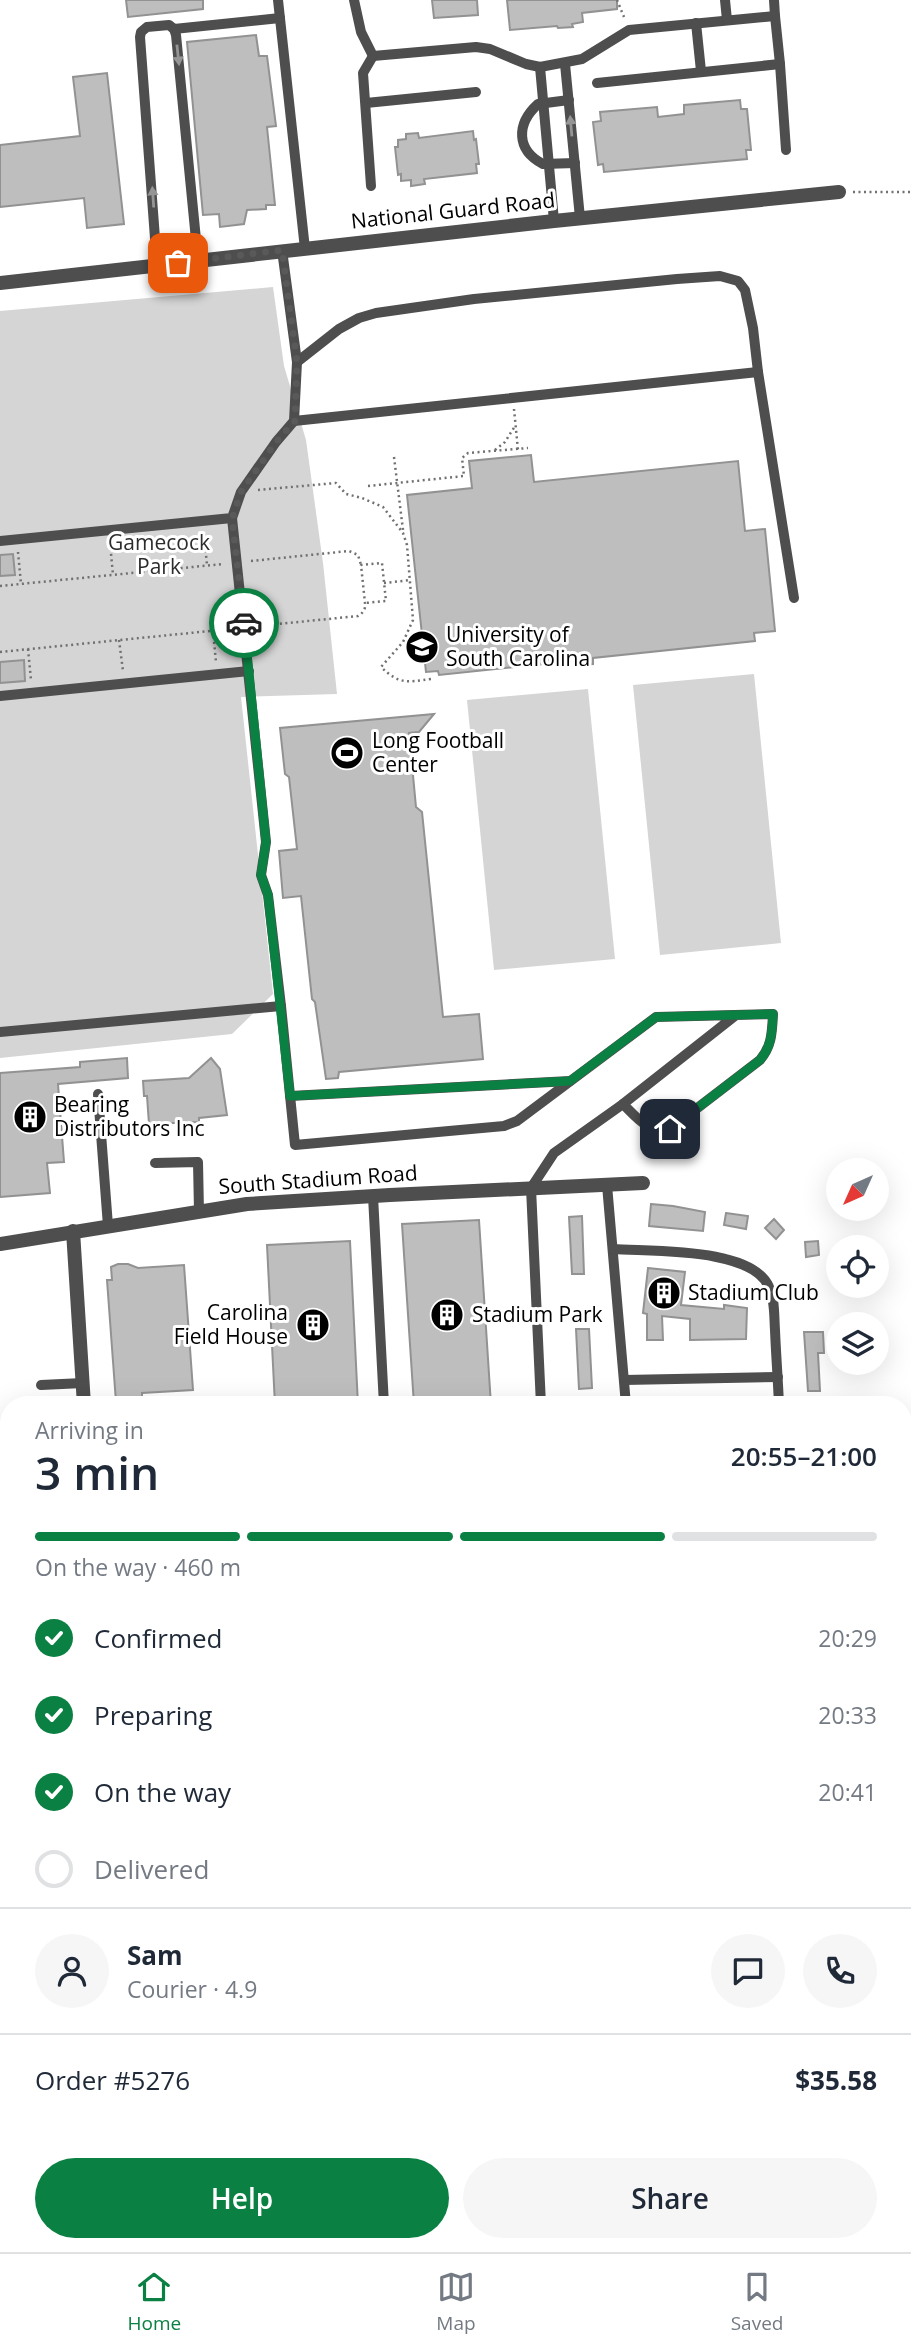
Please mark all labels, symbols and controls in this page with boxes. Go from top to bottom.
one-way arrow [173,44,184,66]
one-way arrow [566,114,577,136]
street label: National Guard Road [349,185,556,235]
one-way arrow [147,186,158,208]
pin [148,233,208,293]
icon: bag [159,244,197,282]
park label: Gamecock Park [108,528,210,580]
courier [209,588,279,658]
icon: car [225,604,263,642]
place label: University of South Carolina [446,620,590,672]
school or university icon: University of South Carolina [403,628,441,666]
place label: Long Football Center [372,726,504,778]
sports icon: Long Football Center [328,734,366,772]
place label: Bearing Distributors Inc [54,1090,205,1142]
building icon: Bearing Distributors Inc [11,1098,49,1136]
pin [640,1099,700,1159]
icon: home [651,1110,689,1148]
street label: South Stadium Road [217,1158,418,1200]
north arrow [826,1158,889,1222]
map controls [826,1158,889,1375]
button: locate [826,1235,889,1298]
building icon: Stadium Club [645,1274,683,1312]
place label: Stadium Club [688,1278,819,1306]
building icon: Stadium Park [428,1296,466,1334]
place label: Carolina Field House [174,1298,288,1350]
place label: Stadium Park [472,1300,603,1328]
building icon: Carolina Field House [294,1306,332,1344]
button: layers [826,1312,889,1375]
text: Arriving in [35,1414,144,1446]
text: 20:55–21:00 [731,1438,877,1474]
text: 3 min [35,1441,159,1503]
text: On the way · 460 m [35,1551,241,1583]
icon: check [35,1619,73,1657]
text: Confirmed [94,1620,222,1656]
text: 20:29 [818,1622,877,1654]
icon: check [35,1696,73,1734]
text: Preparing [94,1697,212,1733]
text: 20:33 [818,1699,877,1731]
icon: check [35,1773,73,1811]
text: On the way [94,1774,231,1810]
text: 20:41 [818,1776,877,1808]
text: Delivered [94,1851,209,1887]
button: person [35,1934,109,2008]
button: chat [711,1934,785,2008]
button: phone [803,1934,877,2008]
text: Sam [127,1937,183,1973]
text: Courier · 4.9 [127,1973,257,2005]
text: Order #5276 [35,2062,190,2098]
text: $35.58 [795,2062,877,2098]
button: Help [35,2158,449,2238]
button: Share [463,2158,877,2238]
tab: Home [128,2268,181,2336]
tab: Map [436,2268,476,2336]
tab: Saved [731,2268,783,2336]

